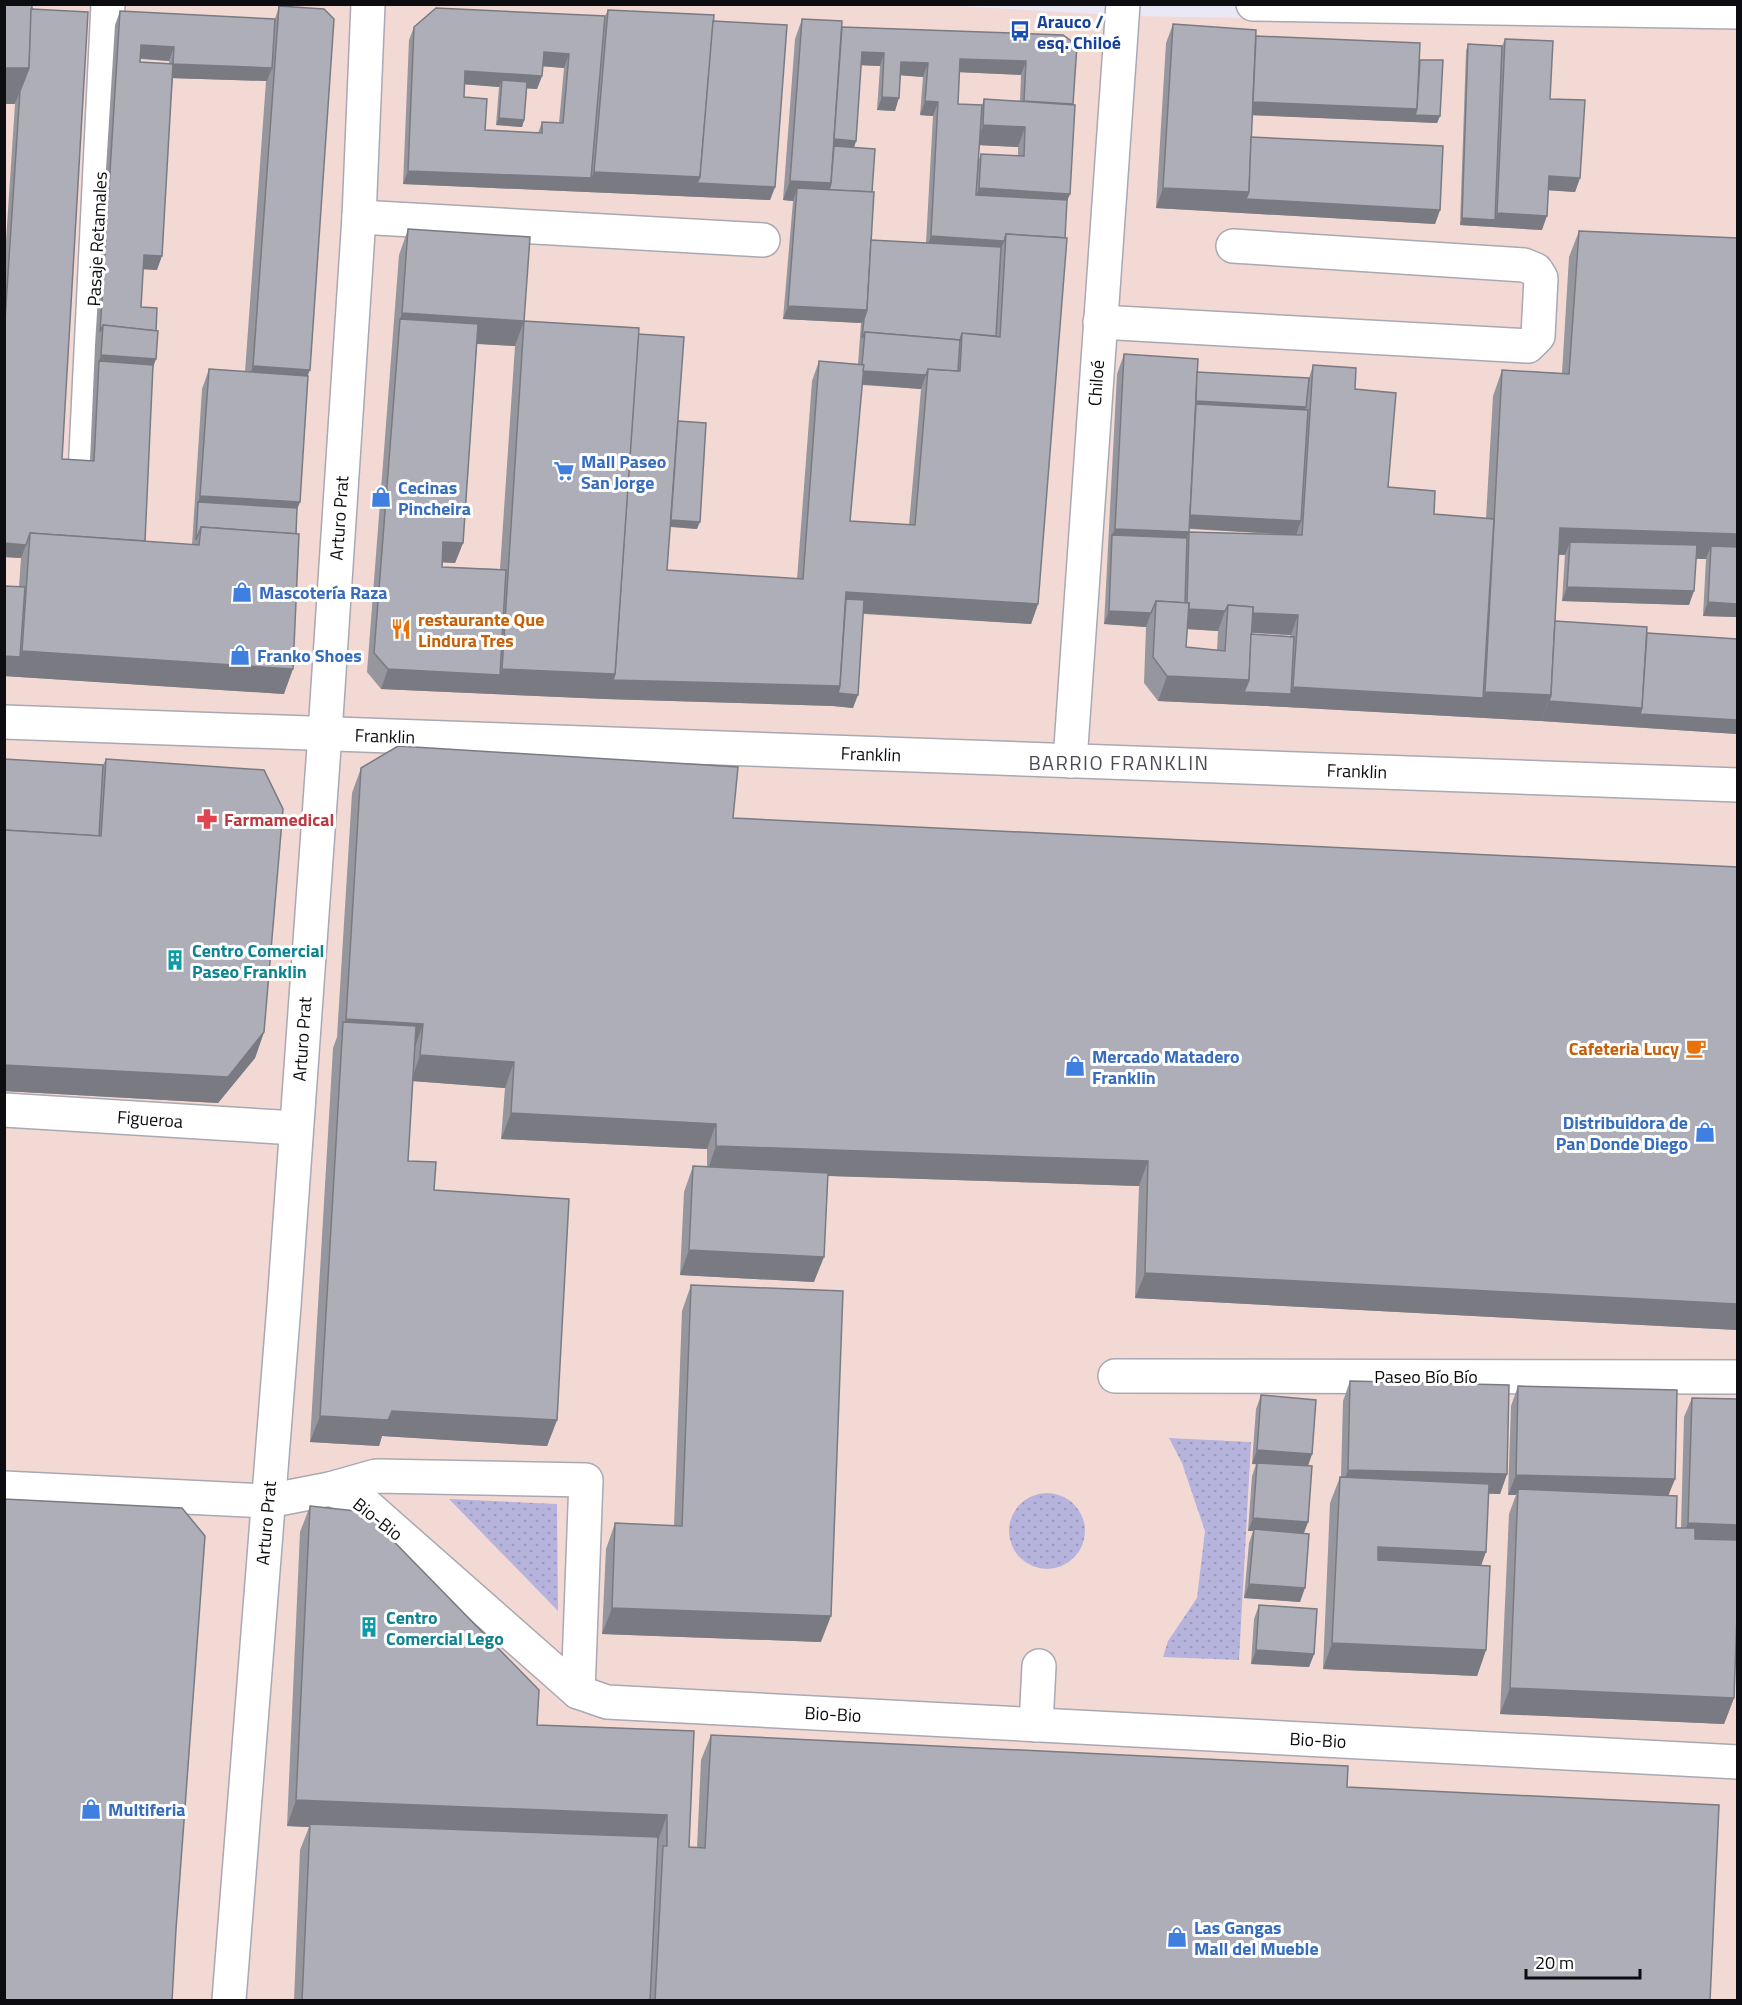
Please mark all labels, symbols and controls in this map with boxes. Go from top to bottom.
place label: Arauco / esq. Chiloé [1037,8,1121,56]
bus stop icon: Arauco / esq. Chiloé [1008,19,1032,43]
street label: Pasaje Retamales [80,171,114,307]
street label: Chiloé [1081,359,1111,407]
place label: Mall Paseo San Jorge [581,448,666,496]
supermarket icon: Mall Paseo San Jorge [552,459,576,483]
street label: Arturo Prat [323,474,355,561]
place label: Cecinas Pincheira [398,474,471,522]
shop icon: Cecinas Pincheira [369,485,393,509]
place label: Mascotería Raza [259,579,388,606]
shop icon: Mascotería Raza [230,580,254,604]
place label: restaurante Que Lindura Tres [418,606,545,654]
restaurant icon: restaurante Que Lindura Tres [389,617,413,641]
place label: Franko Shoes [257,642,362,669]
shop icon: Franko Shoes [228,643,252,667]
street label: Franklin [354,721,416,751]
street label: Franklin [840,739,902,769]
district label: BARRIO FRANKLIN [1028,747,1210,778]
street label: Franklin [1326,756,1388,786]
place label: Farmamedical [224,806,334,833]
pharmacy icon: Farmamedical [195,807,219,831]
place label: Centro Comercial Paseo Franklin [192,937,324,985]
building icon: Centro Comercial Paseo Franklin [163,948,187,972]
street label: Arturo Prat [286,995,318,1082]
place label: Cafeteria Lucy [1569,1035,1679,1062]
cafe icon: Cafeteria Lucy [1684,1036,1708,1060]
place label: Mercado Matadero Franklin [1092,1043,1240,1091]
shop icon: Mercado Matadero Franklin [1063,1054,1087,1078]
street label: Figueroa [116,1103,184,1135]
place label: Distribuidora de Pan Donde Diego [1556,1109,1688,1157]
shop icon: Distribuidora de Pan Donde Diego [1693,1120,1717,1144]
street label: Paseo Bío Bío [1374,1363,1478,1390]
street label: Arturo Prat [249,1479,283,1566]
street label: Bio-Bio [347,1491,409,1547]
place label: Centro Comercial Lego [386,1604,504,1652]
building icon: Centro Comercial Lego [357,1615,381,1639]
street label: Bio-Bio [804,1699,862,1729]
street label: Bio-Bio [1289,1725,1347,1755]
place label: Multiferia [108,1796,186,1823]
shop icon: Multiferia [79,1797,103,1821]
place label: Las Gangas Mall del Mueble [1194,1914,1319,1962]
shop icon: Las Gangas Mall del Mueble [1165,1925,1189,1949]
scale bar [1526,1942,1640,1980]
text: 20 m [1535,1949,1574,1976]

